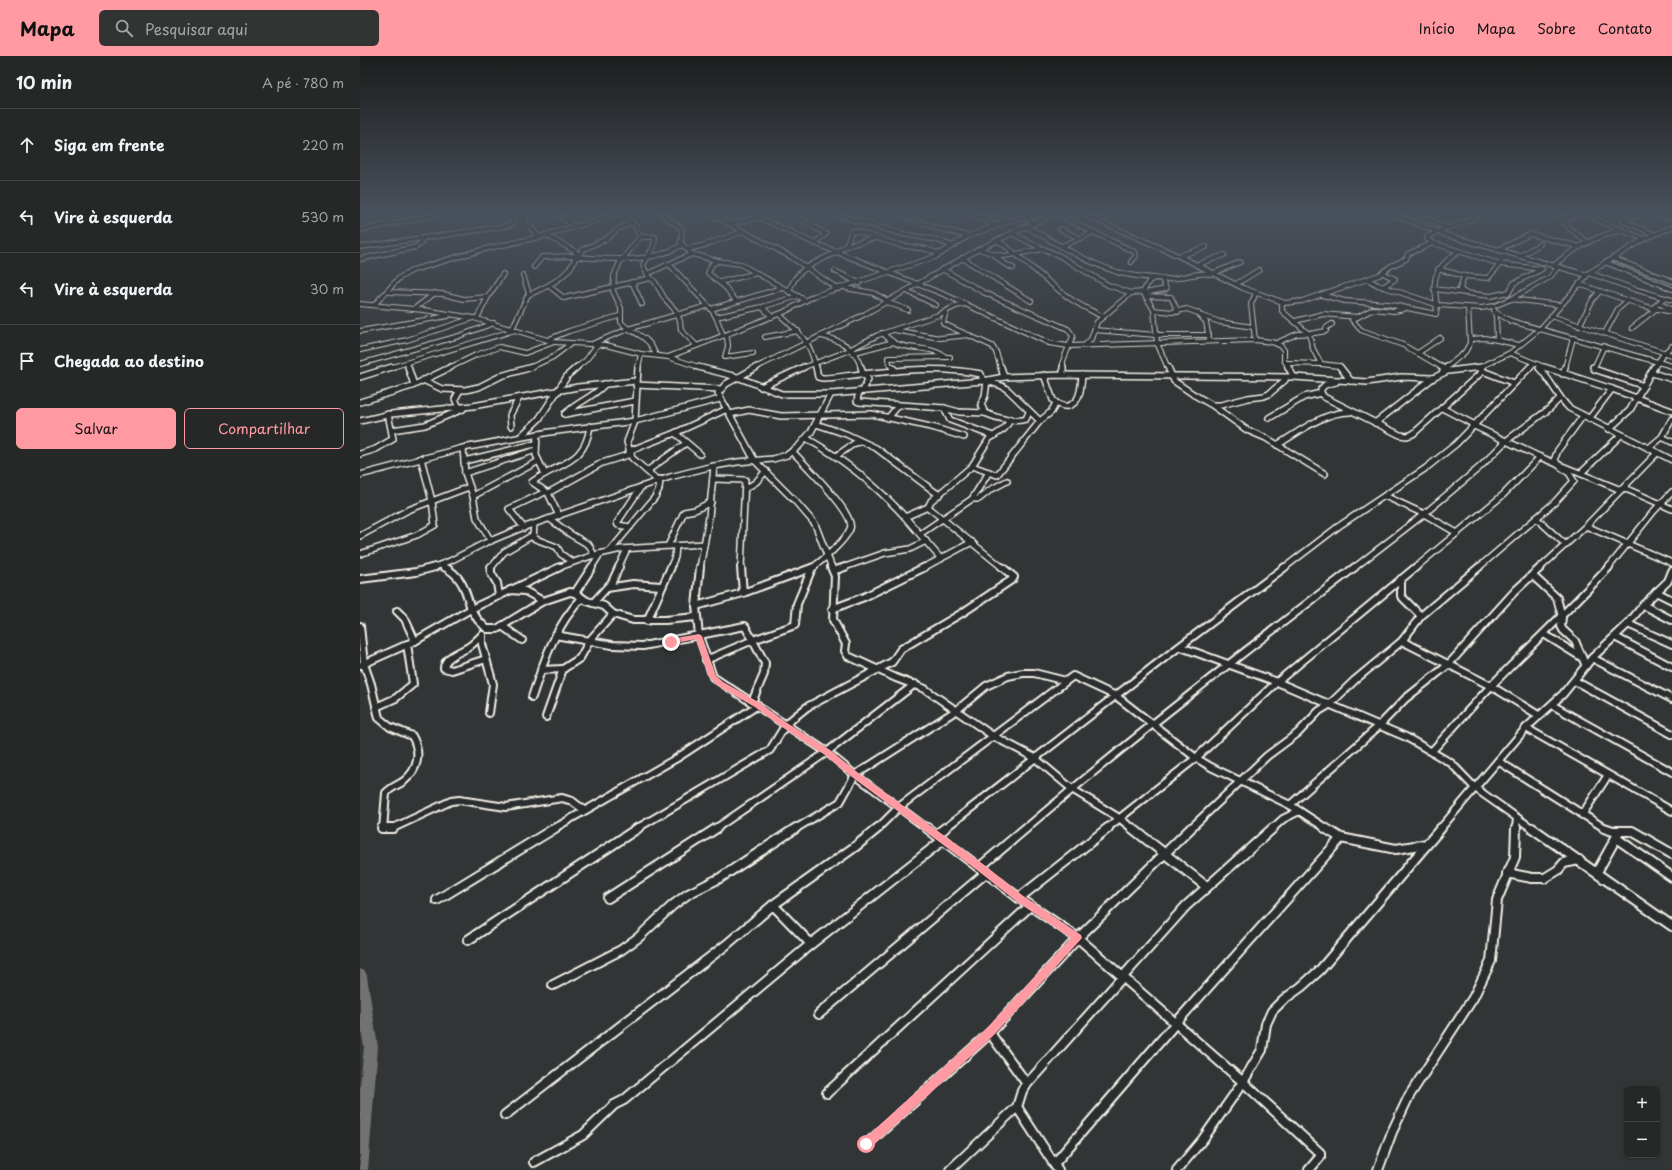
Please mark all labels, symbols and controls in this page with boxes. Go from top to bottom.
search box [99,10,379,46]
text: Mapa [20,14,75,42]
icon: search [113,17,135,39]
text: Pesquisar aqui [145,17,248,40]
text: Início [1419,18,1455,39]
text: Mapa [1477,18,1515,39]
text: Sobre [1537,18,1576,39]
text: Contato [1598,18,1652,39]
text: 10 min [16,69,72,95]
text: A pé · 780 m [262,73,344,92]
text: Siga em frente [54,133,164,156]
icon: ahead [16,134,38,156]
text: 220 m [302,135,344,154]
text: Vire à esquerda [54,205,173,228]
icon: left [16,206,38,228]
text: 530 m [301,207,344,226]
text: Vire à esquerda [54,277,173,300]
icon: left [16,278,38,300]
text: 30 m [310,279,344,298]
text: Chegada ao destino [54,349,204,372]
icon: arrive [16,350,38,372]
button: Salvar [16,408,176,449]
button: Compartilhar [184,408,344,449]
route end [662,633,680,651]
map controls [1624,1086,1660,1158]
button: + [1624,1086,1660,1122]
button: − [1624,1122,1660,1158]
route start [857,1135,875,1153]

